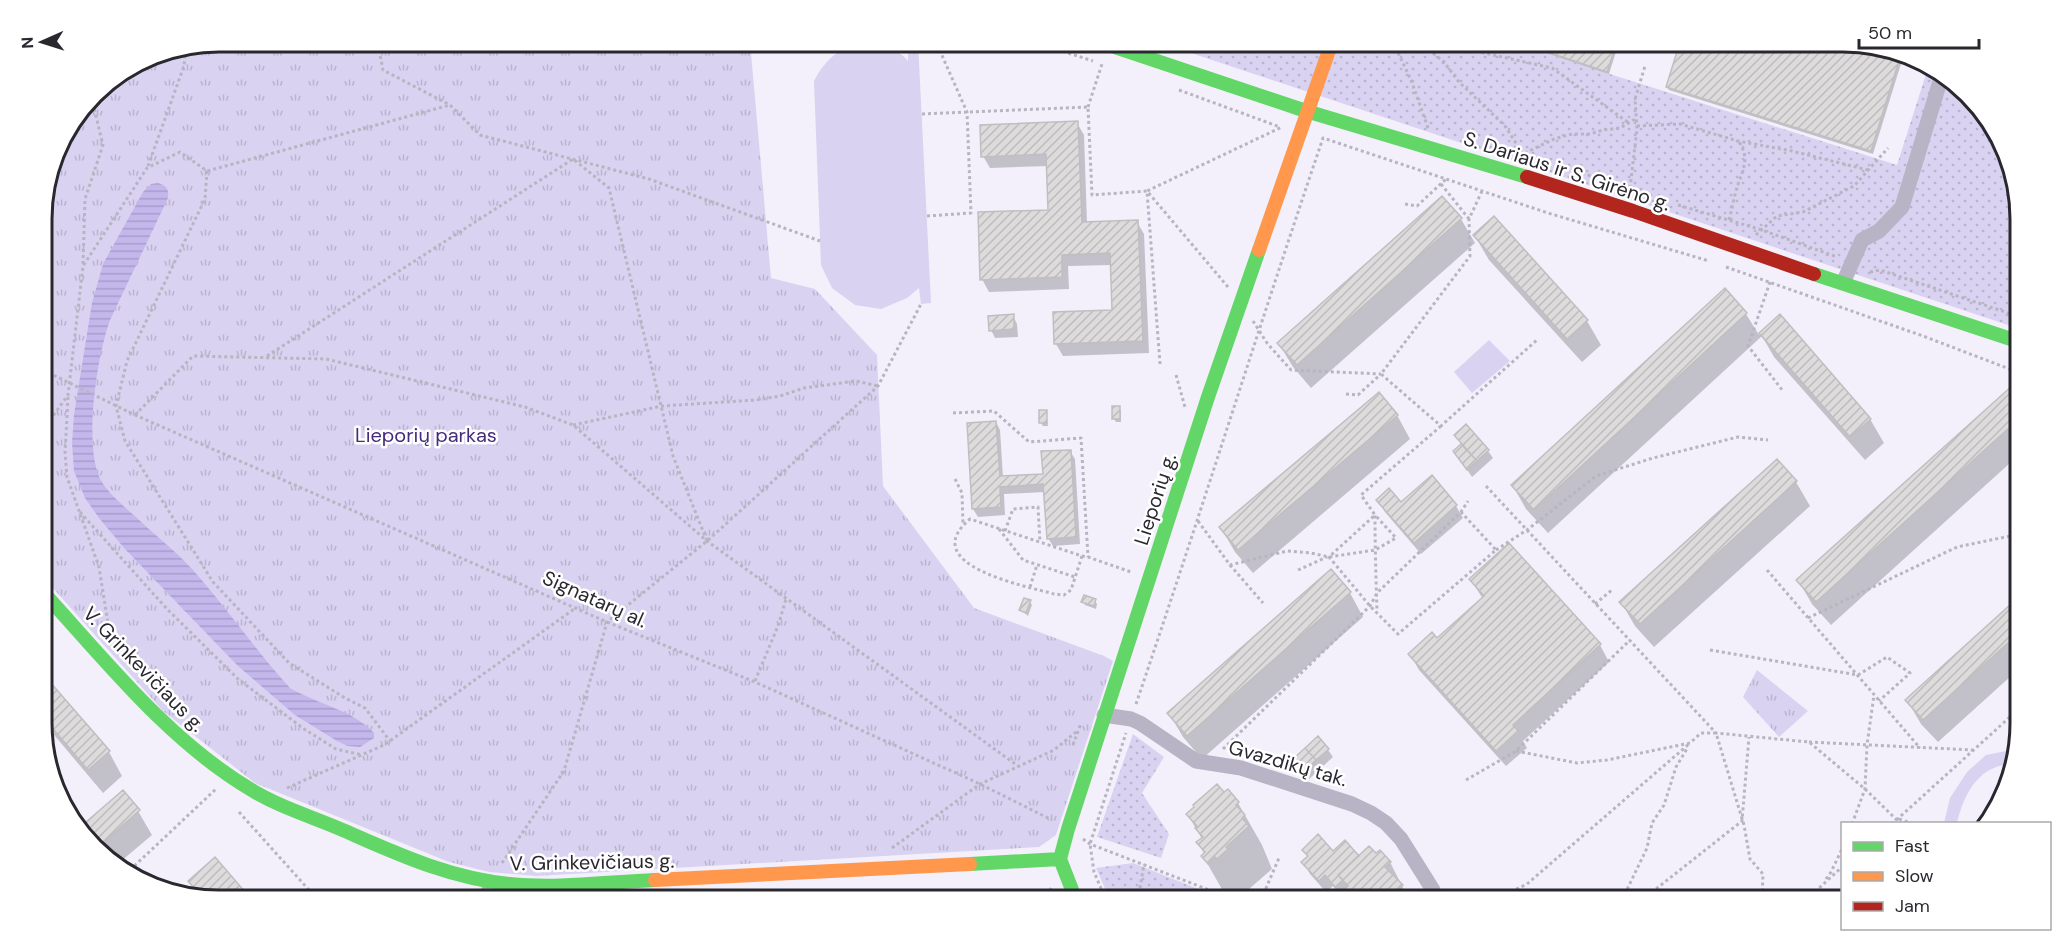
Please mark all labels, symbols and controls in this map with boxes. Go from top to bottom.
north arrow [12,12,72,72]
scale bar [1859,12,1979,50]
text: 50 m [1868,21,1912,45]
text: N [17,36,38,49]
street label: S. Dariaus ir S. Girėno g. [1460,125,1674,217]
park label: Lieporių parkas [355,422,497,448]
street label: Lieporių g. [1128,450,1182,548]
street label: Signatarų al. [539,564,651,634]
street label: V. Grinkevičiaus g. [77,601,211,737]
street label: Gvazdikų tak. [1226,734,1350,792]
legend [1841,822,2051,930]
text: Fast [1895,834,1930,858]
street label: V. Grinkevičiaus g. [509,848,675,876]
text: Slow [1895,864,1934,888]
text: Jam [1895,894,1930,918]

